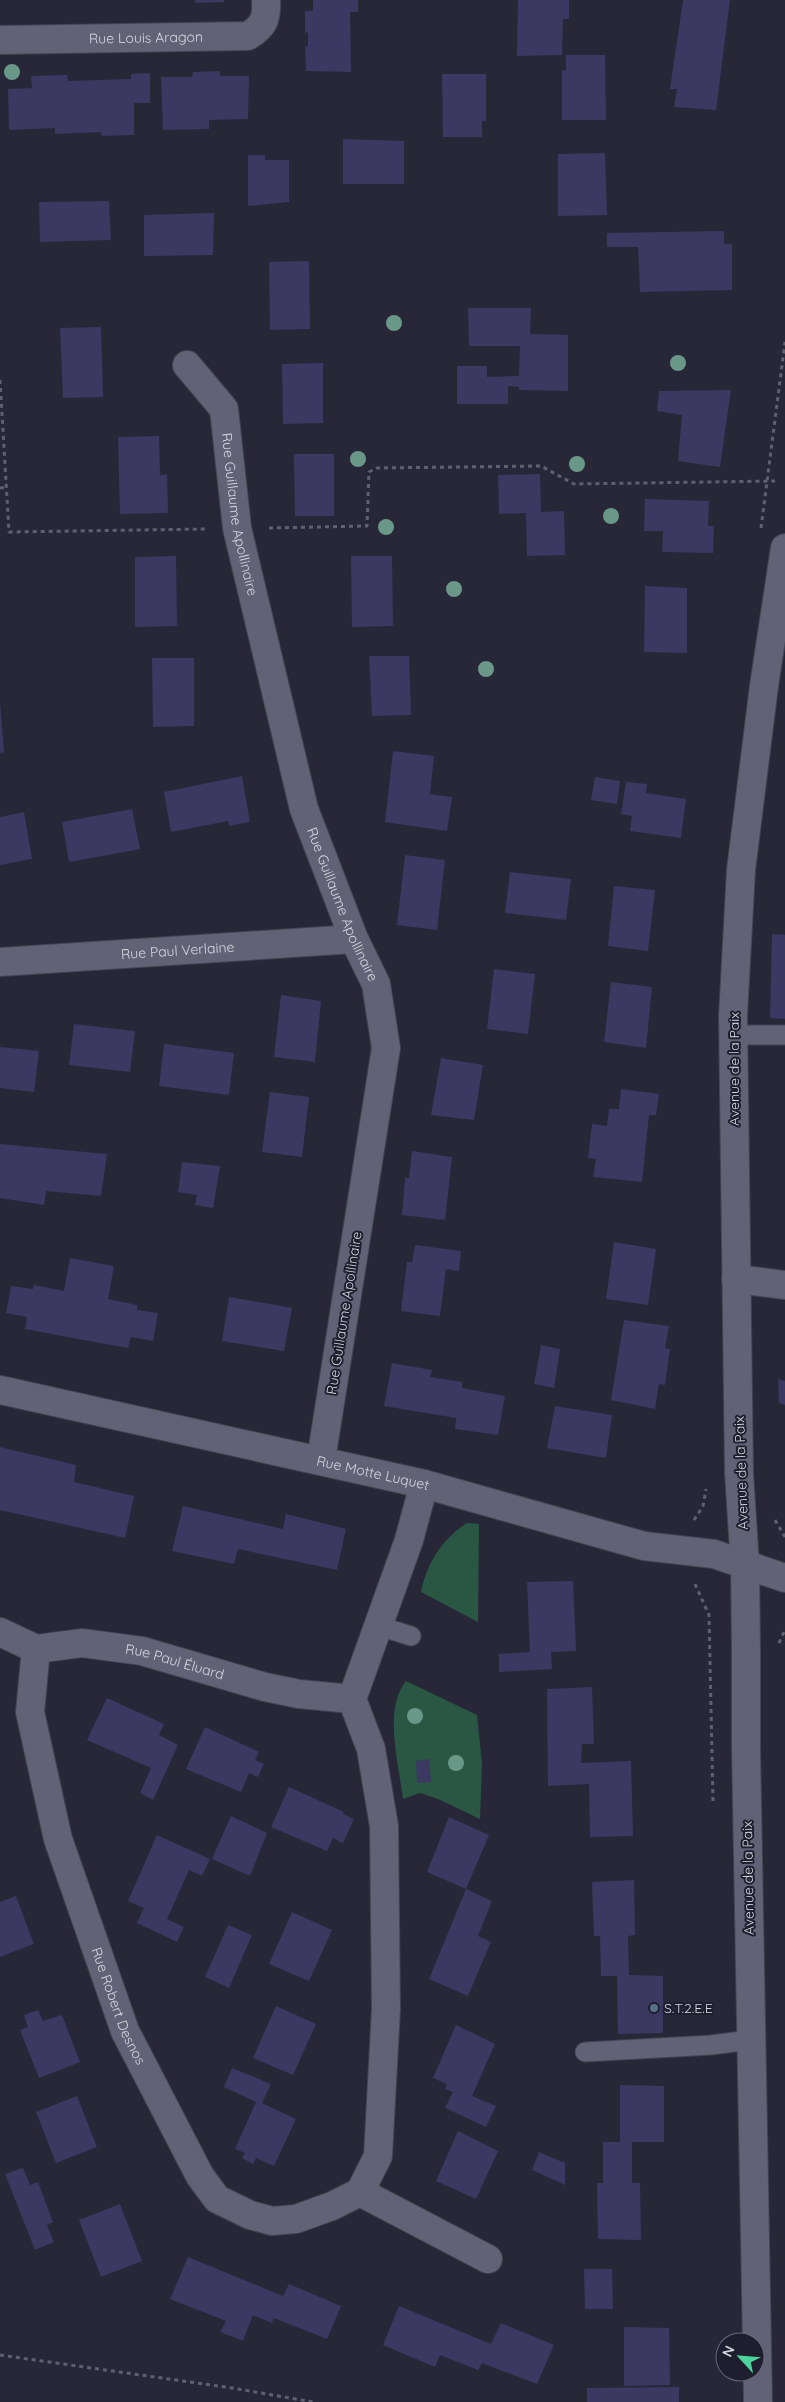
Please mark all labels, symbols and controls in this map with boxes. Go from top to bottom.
street label: Rue Louis Aragon [89,28,203,48]
street label: Rue Guillaume Apollinaire [218,432,262,598]
street label: Rue Guillaume Apollinaire [303,825,382,985]
street label: Rue Paul Verlaine [120,938,235,963]
street label: Avenue de la Paix [725,1012,743,1126]
street label: Rue Guillaume Apollinaire [322,1230,366,1396]
street label: Avenue de la Paix [730,1416,752,1530]
street label: Rue Motte Luquet [315,1451,432,1494]
street label: Rue Paul Éluard [124,1640,226,1684]
street label: Avenue de la Paix [738,1821,758,1935]
street label: Rue Robert Desnos [87,1945,150,2068]
place label: S.T.2.E.E [664,1999,713,2017]
marker: S.T.2.E.E [648,2002,660,2014]
north arrow [715,2332,765,2382]
text: N [718,2343,739,2360]

